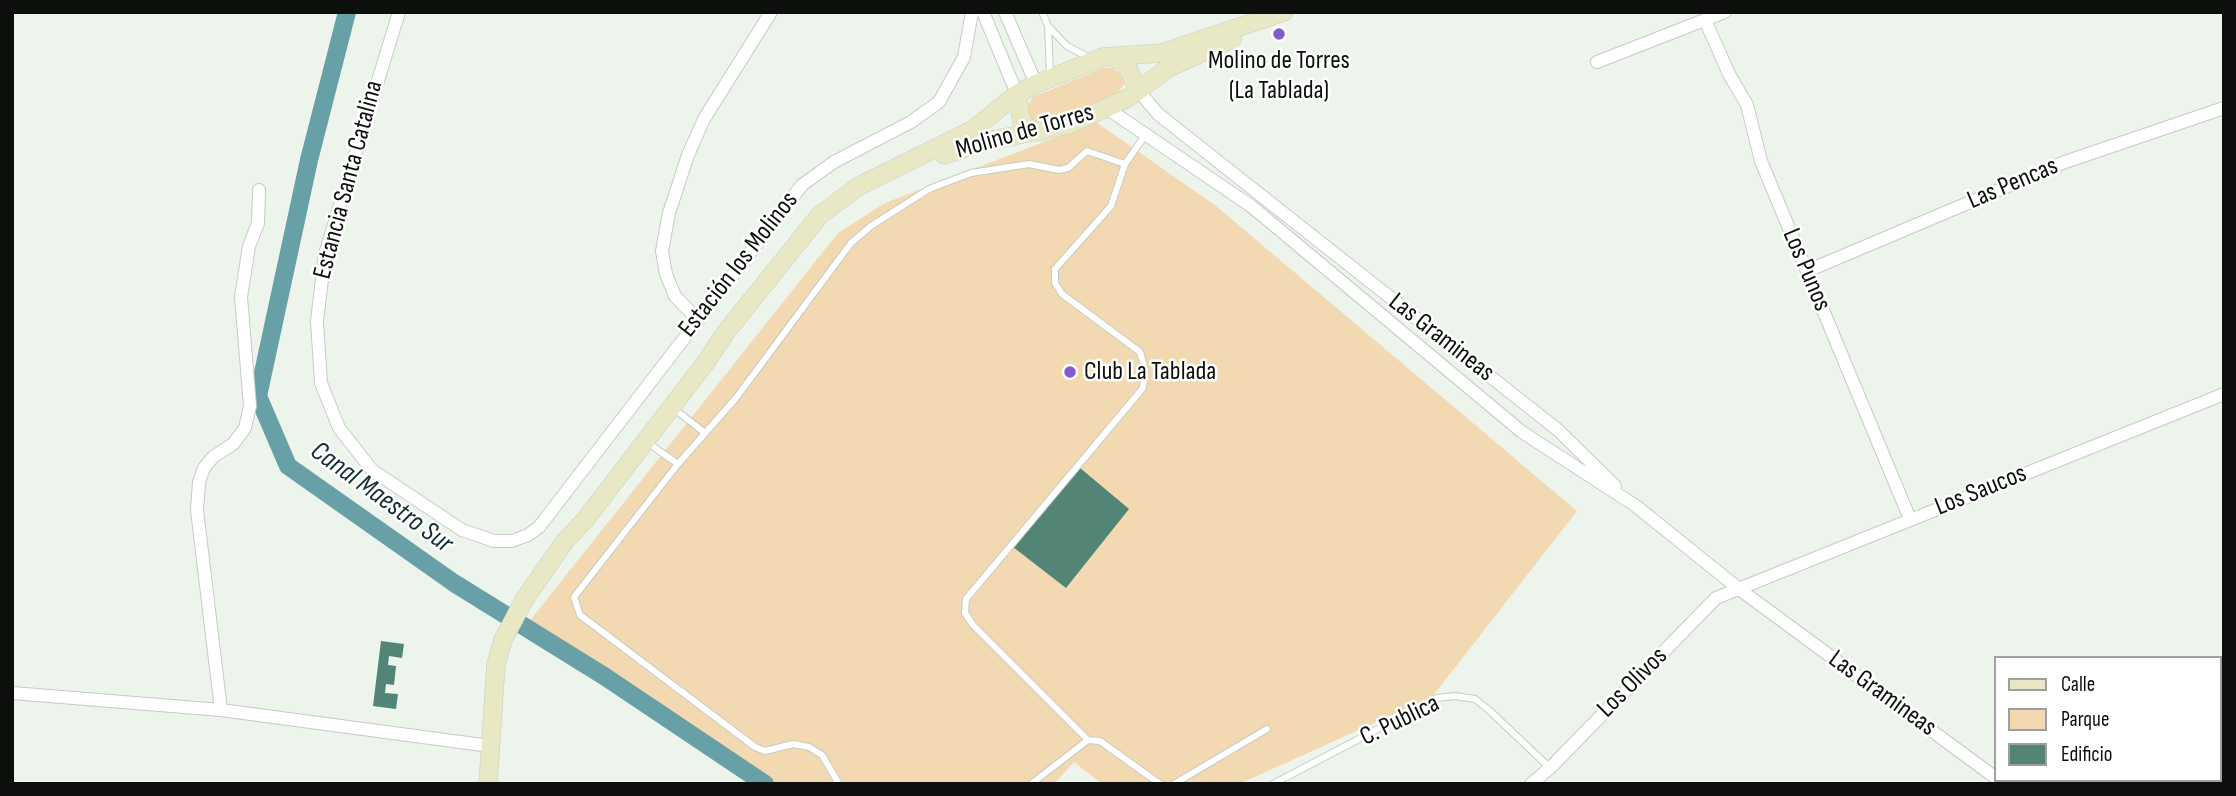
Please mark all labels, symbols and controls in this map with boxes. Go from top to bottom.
marker: Molino de Torres (La Tablada) [1271,26,1287,42]
place label: Molino de Torres (La Tablada) [1208,45,1350,106]
street label: Estancia Santa Catalina [308,77,390,283]
street label: Molino de Torres [953,97,1097,167]
street label: Las Pencas [1963,151,2063,217]
street label: Estación los Molinos [673,186,805,344]
street label: Los Punos [1775,224,1837,316]
street label: Las Gramineas [1382,287,1500,389]
place label: Club La Tablada [1084,356,1216,388]
marker: Club La Tablada [1062,364,1078,380]
water label: Canal Maestro Sur [303,435,459,561]
street label: Los Saucos [1931,459,2031,523]
street label: Los Olivos [1591,641,1675,725]
street label: Las Gramineas [1822,644,1942,744]
legend [1994,656,2222,782]
text: Calle [2061,672,2095,697]
street label: C. Publica [1355,688,1445,754]
text: Parque [2061,707,2109,732]
text: Edificio [2061,742,2112,767]

